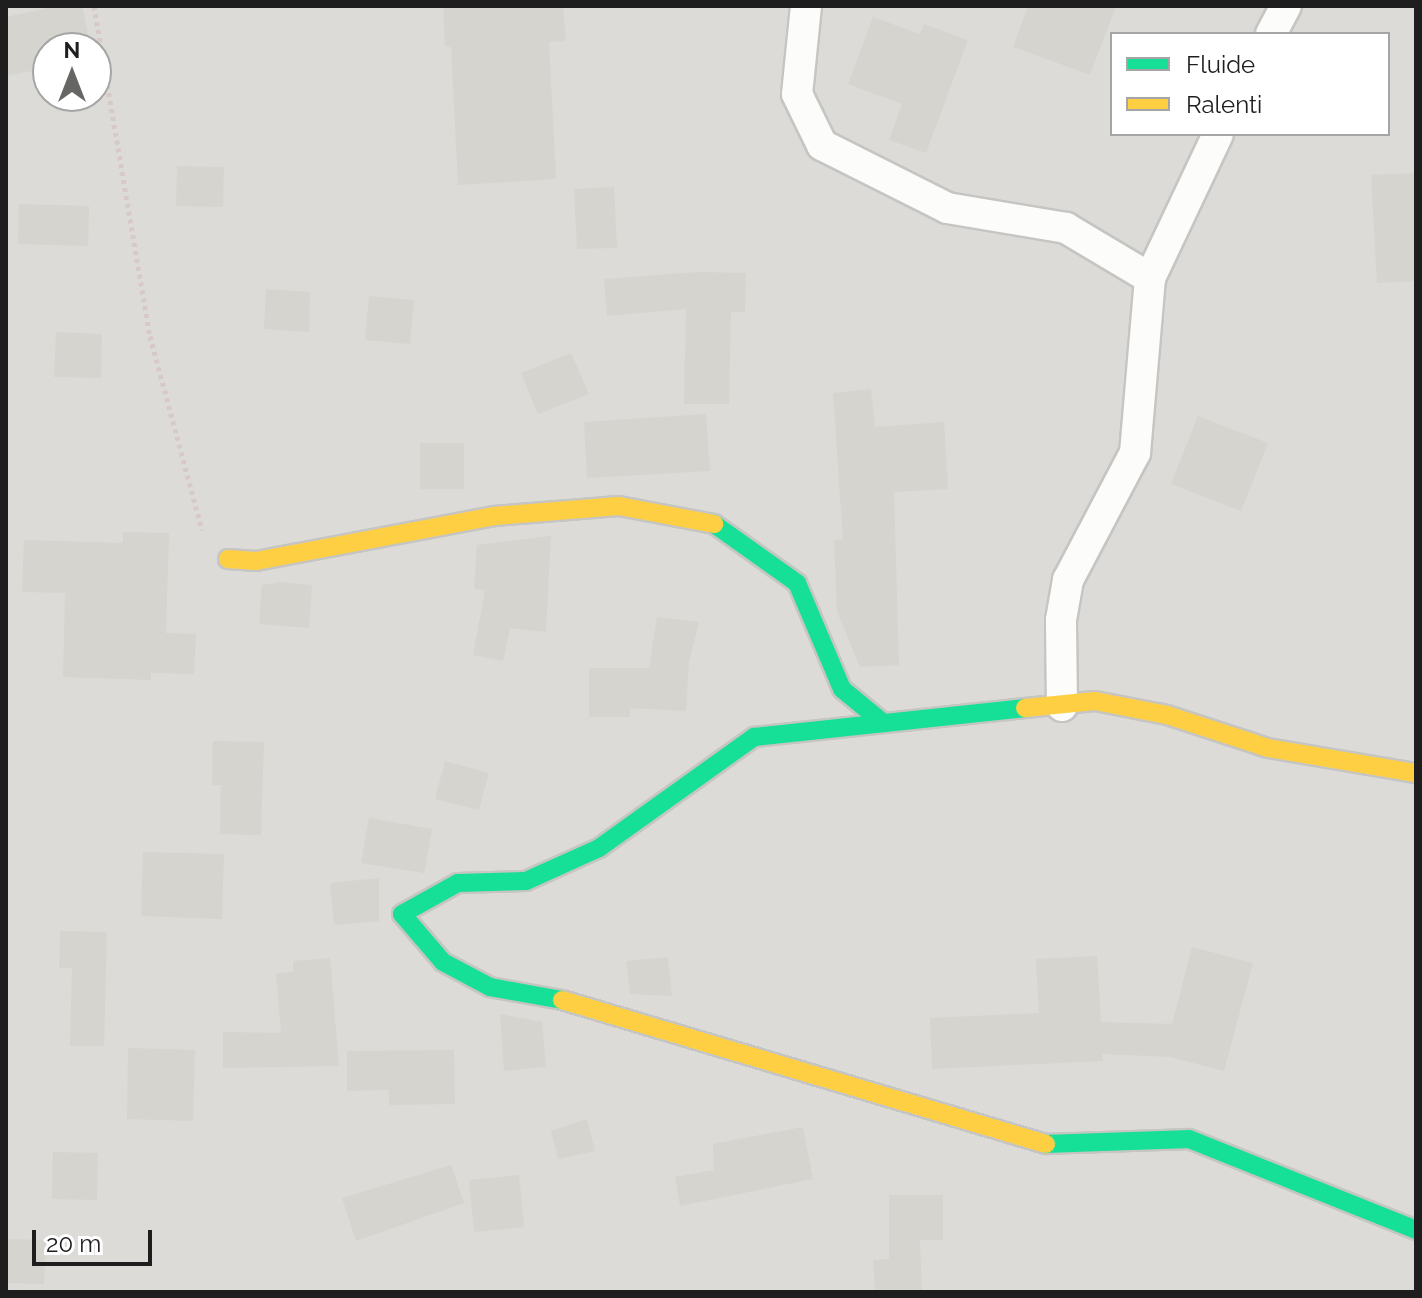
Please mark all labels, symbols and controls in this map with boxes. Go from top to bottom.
north arrow [32,32,112,112]
legend [1110,32,1390,136]
text: N [64,37,80,63]
text: Fluide [1186,50,1255,79]
text: Ralenti [1186,90,1262,119]
scale bar [36,1214,156,1264]
text: 20 m [46,1229,101,1258]

